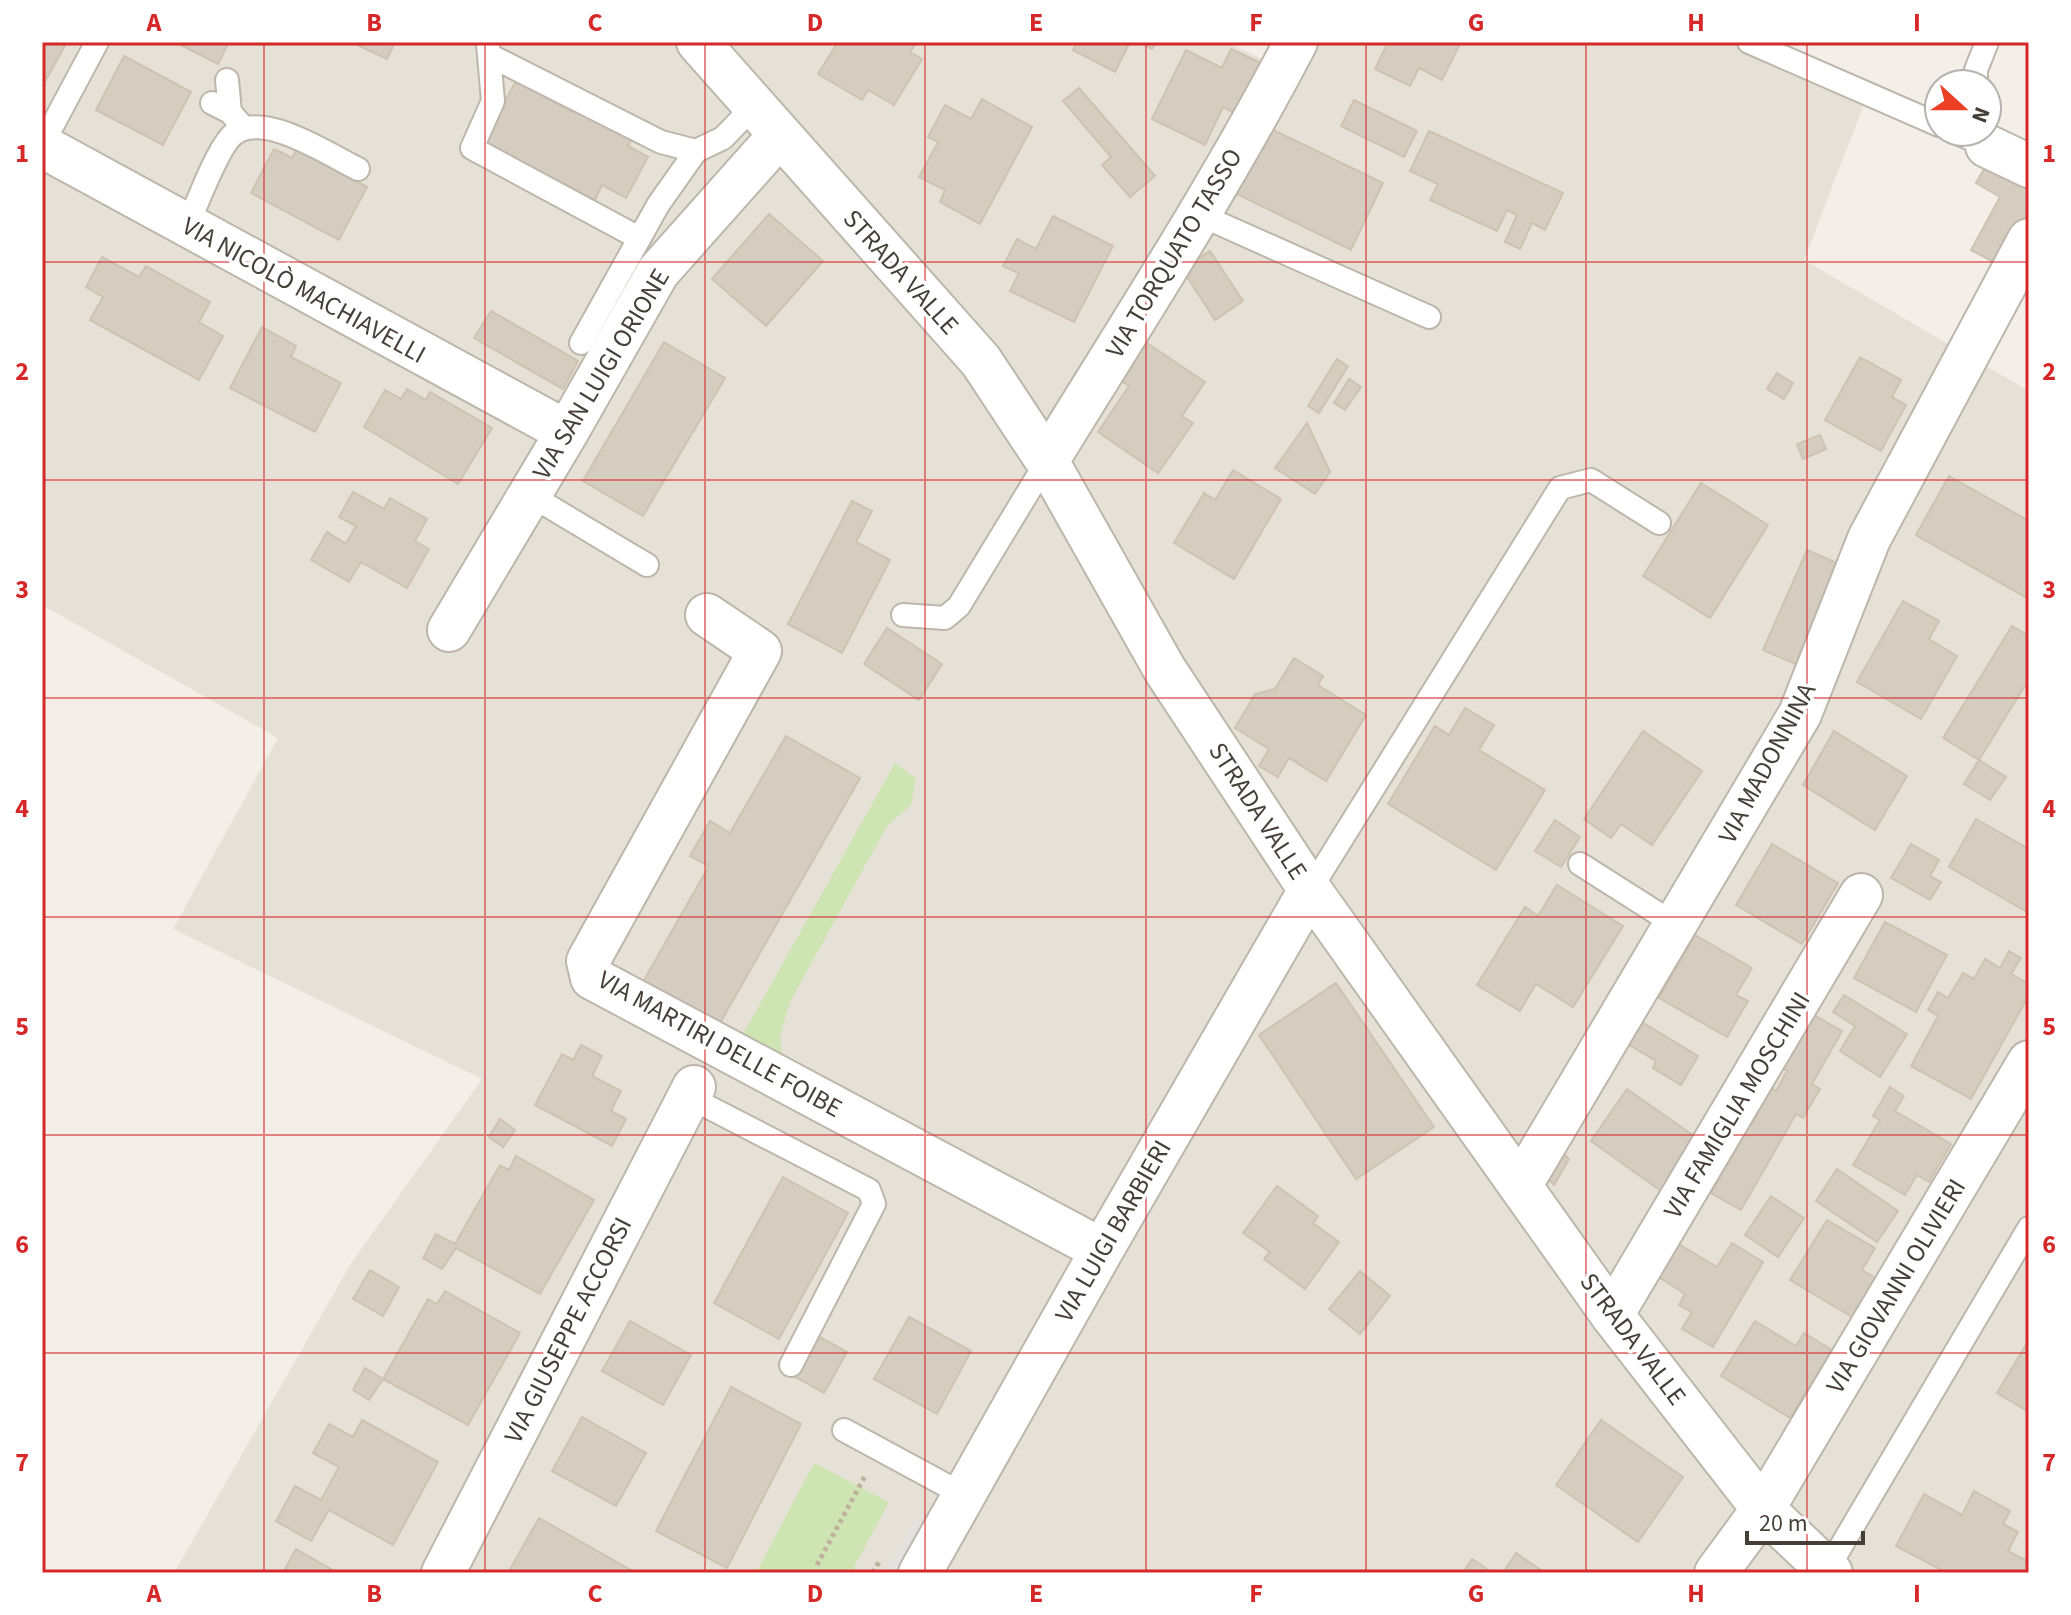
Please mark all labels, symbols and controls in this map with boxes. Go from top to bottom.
text: A [146,4,163,41]
text: B [366,4,382,41]
text: C [587,4,603,41]
text: D [807,4,823,41]
text: E [1029,4,1043,41]
text: F [1249,4,1263,41]
text: G [1468,4,1484,41]
text: H [1687,4,1705,41]
text: I [1913,4,1921,41]
north arrow [1923,68,2003,148]
text: N [1963,102,1998,127]
text: 1 [15,135,29,172]
text: 1 [2042,135,2056,172]
street label: VIA TORQUATO TASSO [1097,141,1251,365]
street label: STRADA VALLE [835,201,967,343]
street label: VIA NICOLÒ MACHIAVELLI [175,208,433,372]
street label: VIA SAN LUIGI ORIONE [523,262,679,486]
text: 2 [15,353,29,390]
text: 2 [2042,353,2056,390]
text: 3 [15,571,29,608]
text: 3 [2042,571,2056,608]
street label: VIA MADONNINA [1709,675,1825,850]
street label: STRADA VALLE [1200,735,1316,887]
text: 4 [15,790,29,827]
text: 4 [2042,790,2056,827]
street label: VIA MARTIRI DELLE FOIBE [591,961,849,1127]
street label: VIA FAMIGLIA MOSCHINI [1655,985,1819,1225]
text: 5 [15,1008,29,1045]
text: 5 [2042,1008,2056,1045]
street label: VIA LUIGI BARBIERI [1046,1133,1180,1329]
street label: VIA GIOVANNI OLIVIERI [1817,1172,1975,1400]
street label: VIA GIUSEPPE ACCORSI [495,1211,641,1449]
text: 6 [15,1226,29,1263]
text: 6 [2042,1226,2056,1263]
street label: STRADA VALLE [1571,1265,1695,1413]
text: 7 [15,1444,29,1481]
text: 7 [2042,1444,2056,1481]
scale bar [1747,1495,1863,1545]
text: 20 m [1759,1506,1808,1541]
text: A [146,1575,163,1612]
text: B [366,1575,382,1612]
text: C [587,1575,603,1612]
text: D [807,1575,823,1612]
text: E [1029,1575,1043,1612]
text: F [1249,1575,1263,1612]
text: G [1468,1575,1484,1612]
text: H [1687,1575,1705,1612]
text: I [1913,1575,1921,1612]

